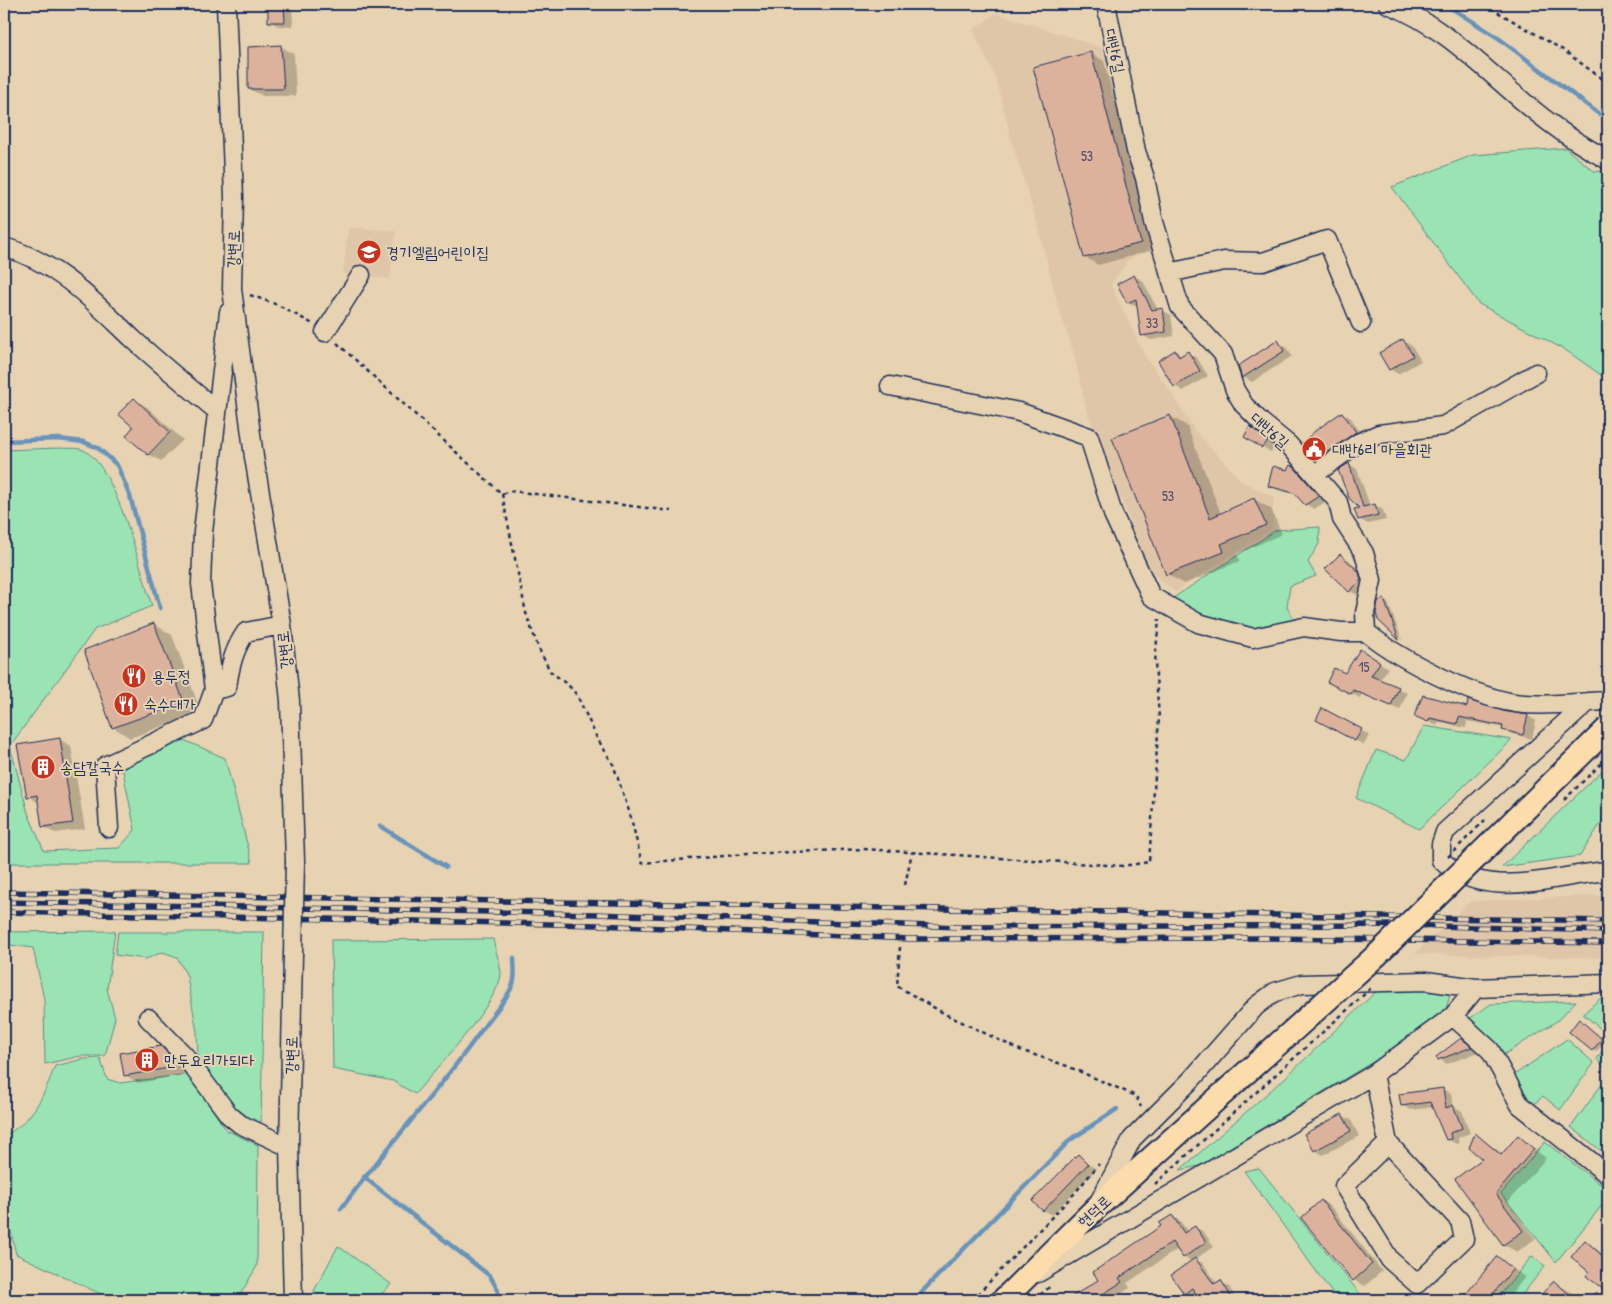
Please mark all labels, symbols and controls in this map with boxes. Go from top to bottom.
street label: 대반6길 [1100,27,1130,75]
house number: 53 [1081,146,1093,165]
street label: 강변로 [221,229,245,269]
school or university icon: 경기엘림어린이집 [356,239,382,265]
place label: 경기엘림어린이집 [386,241,489,263]
house number: 33 [1146,313,1158,332]
street label: 대반6길 [1246,407,1294,453]
public building icon: 대반6리 마을회관 [1301,436,1327,462]
place label: 대반6리 마을회관 [1332,438,1432,460]
house number: 53 [1162,486,1174,505]
street label: 강변로 [271,630,297,670]
house number: 15 [1358,657,1370,676]
restaurant icon: 용두정 [121,663,147,689]
place label: 용두정 [152,665,191,687]
restaurant icon: 숙수대가 [113,691,139,717]
place label: 숙수대가 [144,693,196,715]
building icon: 송담칼국수 [30,754,56,780]
place label: 송담칼국수 [60,756,125,778]
street label: 강변로 [280,1035,302,1075]
building icon: 만두요리가되다 [134,1047,160,1073]
place label: 만두요리가되다 [164,1049,254,1071]
street label: 현덕로 [1072,1190,1116,1232]

